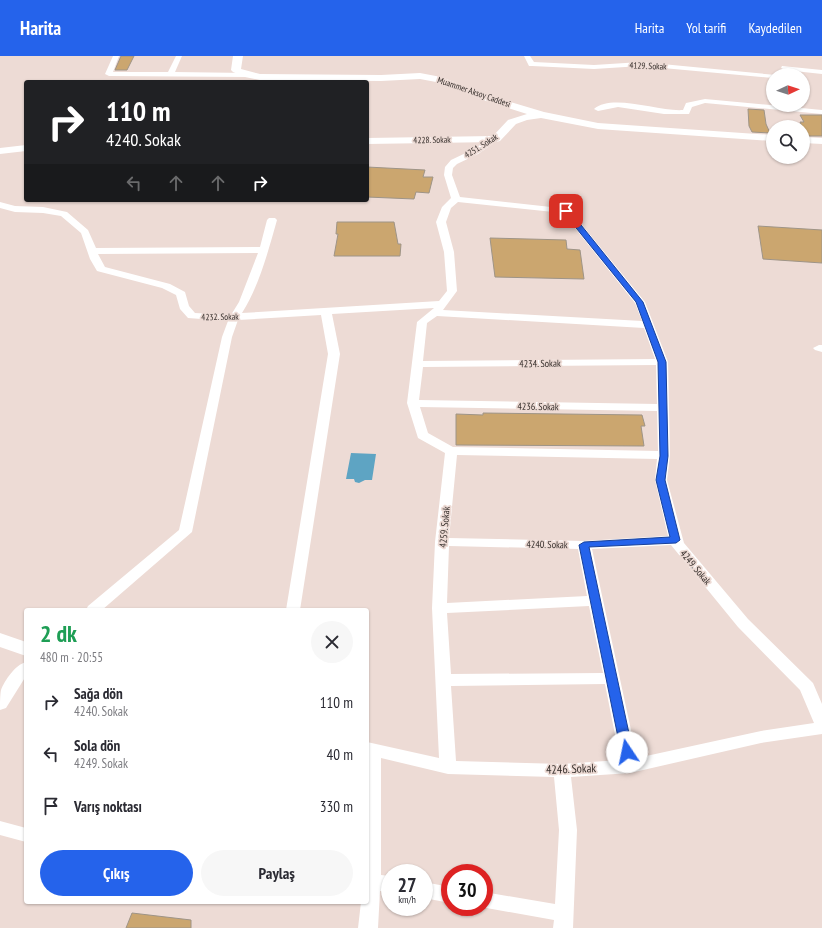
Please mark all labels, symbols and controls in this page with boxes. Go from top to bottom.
text: Harita [20,16,61,40]
text: Harita [635,19,664,37]
text: Yol tarifi [686,19,726,37]
text: Kaydedilen [748,19,802,37]
street label: 4129. Sokak [629,59,667,72]
north arrow [766,68,810,112]
map controls [766,68,810,164]
street label: Muammer Aksoy Caddesi [436,74,512,109]
text: 110 m [106,92,170,129]
icon: right [40,96,92,148]
button: search [766,120,810,164]
text: 4240. Sokak [106,128,181,151]
street label: 4251. Sokak [462,131,500,160]
street label: 4228. Sokak [413,134,451,145]
icon: left [123,172,145,194]
icon: ahead [165,172,187,194]
icon: ahead [207,172,229,194]
icon: right [249,172,271,194]
pin [549,194,583,228]
icon: arrive [555,200,577,222]
street label: 4232. Sokak [201,311,239,322]
street label: 4234. Sokak [519,357,561,370]
street label: 4236. Sokak [517,400,559,413]
street label: 4259. Sokak [436,506,453,548]
street label: 4240. Sokak [526,538,568,551]
street label: 4249. Sokak [677,547,714,588]
text: 2 dk [40,618,77,649]
button: close [311,621,353,663]
text: 480 m · 20:55 [40,649,103,666]
text: Sağa dön [74,684,123,703]
icon: right [40,691,62,713]
text: 110 m [320,693,353,712]
text: 4240. Sokak [74,703,128,720]
position arrow [606,731,648,773]
text: Sola dön [74,736,120,755]
icon: left [40,743,62,765]
text: 40 m [327,745,353,764]
text: 4249. Sokak [74,755,128,772]
street label: 4246. Sokak [546,760,597,777]
icon: arrive [40,795,62,817]
text: Varış noktası [74,797,142,816]
text: 330 m [320,797,353,816]
button: Çıkış [40,850,193,896]
button: Paylaş [201,850,353,896]
speed limit sign: 30 [441,864,493,916]
text: 27 [397,872,417,898]
text: km/h [398,893,416,906]

